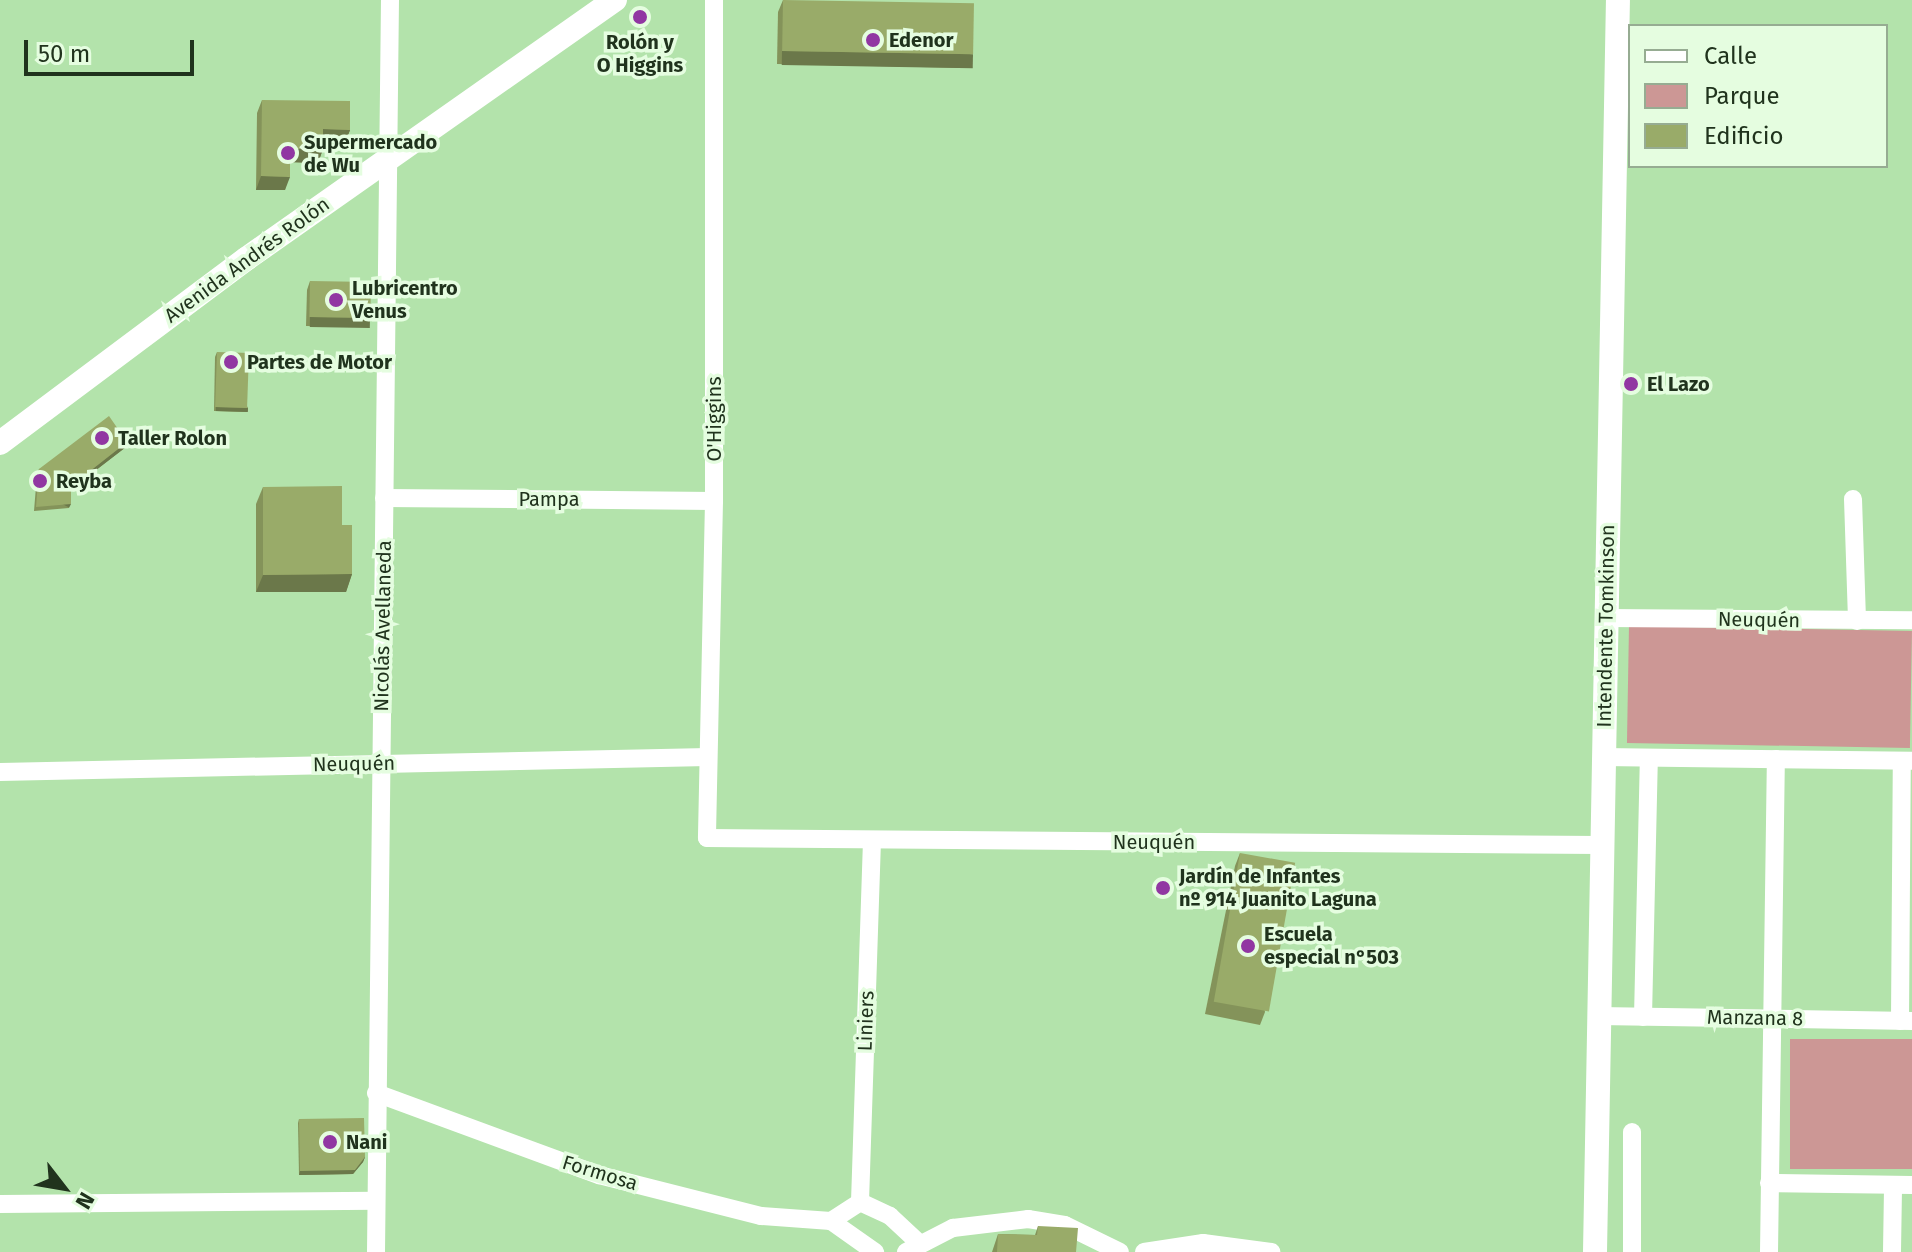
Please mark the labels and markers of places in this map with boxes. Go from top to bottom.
marker: Rolón y O Higgins [631,8,649,26]
place label: Edenor [889,28,953,52]
place label: Rolón y O Higgins [597,30,683,77]
marker: Edenor [864,31,882,49]
place label: Supermercado de Wu [304,130,437,177]
marker: Supermercado de Wu [279,144,297,162]
place label: Lubricentro Venus [352,276,458,323]
marker: Lubricentro Venus [327,291,345,309]
place label: Partes de Motor [247,350,392,374]
marker: Partes de Motor [222,353,240,371]
place label: El Lazo [1647,372,1710,396]
marker: El Lazo [1622,375,1640,393]
place label: Taller Rolon [118,426,227,450]
marker: Taller Rolon [93,429,111,447]
place label: Reyba [56,469,112,493]
marker: Reyba [31,472,49,490]
place label: Jardín de Infantes nº 914 Juanito Laguna [1179,864,1377,911]
marker: Jardín de Infantes nº 914 Juanito Laguna [1154,879,1172,897]
place label: Escuela especial n°503 [1264,922,1399,969]
marker: Escuela especial n°503 [1239,937,1257,955]
place label: Nani [346,1130,387,1154]
marker: Nani [321,1133,339,1151]

